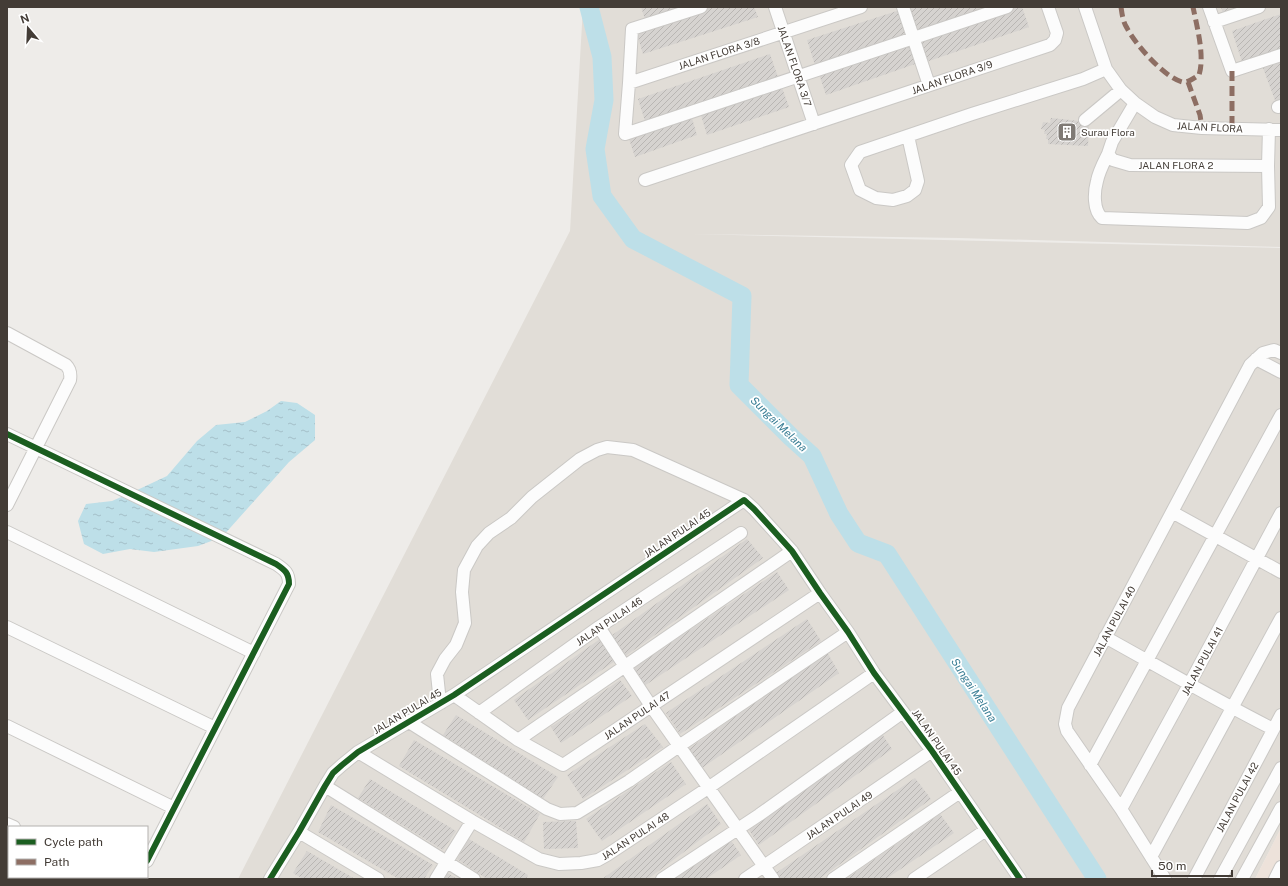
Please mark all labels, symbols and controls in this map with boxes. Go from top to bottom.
north arrow [8,8,48,48]
text: N [19,11,31,26]
street label: JALAN FLORA 3/7 [776,24,814,108]
street label: JALAN FLORA 3/8 [677,34,761,72]
street label: JALAN FLORA 3/9 [910,58,994,96]
street label: JALAN FLORA [1177,119,1243,135]
building icon: Surau Flora [1056,121,1078,143]
place label: Surau Flora [1081,126,1135,138]
street label: JALAN FLORA 2 [1139,159,1213,171]
water label: Sungai Melana [748,394,810,454]
street label: JALAN PULAI 45 [641,506,713,560]
street label: JALAN PULAI 40 [1090,584,1138,658]
street label: JALAN PULAI 46 [573,594,645,648]
street label: JALAN PULAI 41 [1179,625,1225,697]
water label: Sungai Melana [949,656,999,724]
street label: JALAN PULAI 45 [371,686,443,736]
street label: JALAN PULAI 47 [601,688,673,742]
street label: JALAN PULAI 45 [910,707,964,777]
street label: JALAN PULAI 42 [1214,760,1261,834]
street label: JALAN PULAI 49 [803,788,875,842]
street label: JALAN PULAI 48 [599,810,671,862]
legend [8,826,148,878]
text: Cycle path [44,835,103,849]
scale bar [1152,852,1232,878]
text: Path [44,855,70,869]
text: 50 m [1158,859,1186,873]

